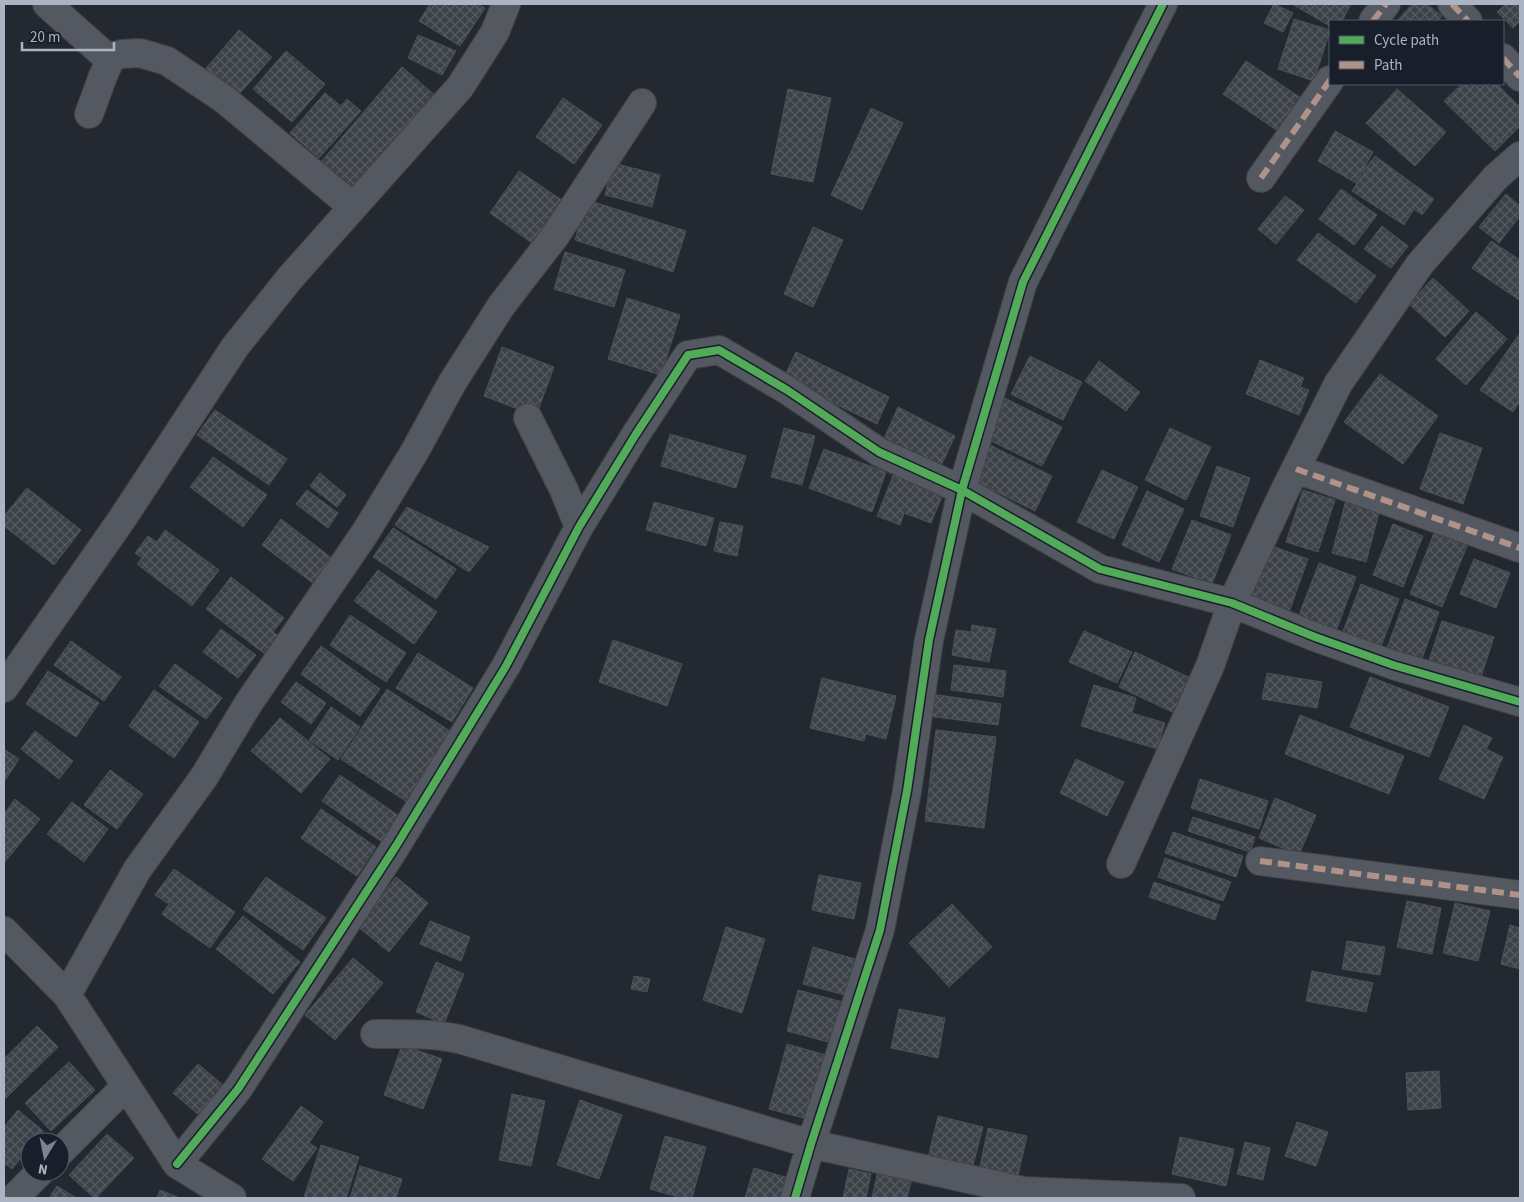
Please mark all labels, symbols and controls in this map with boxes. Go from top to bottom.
scale bar [22,20,115,52]
legend [1329,20,1504,85]
text: 20 m [30,27,60,48]
text: Cycle path [1374,30,1439,51]
text: Path [1374,55,1402,76]
north arrow [20,1132,70,1182]
text: N [37,1158,49,1179]

